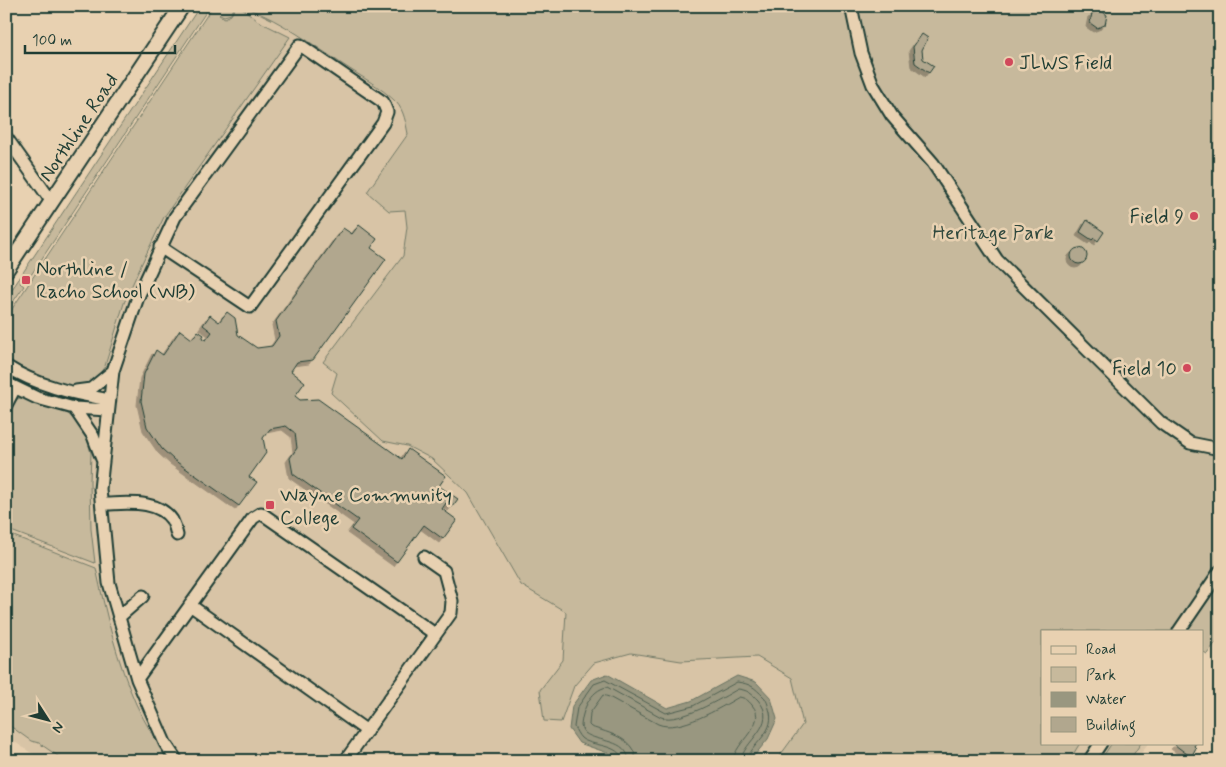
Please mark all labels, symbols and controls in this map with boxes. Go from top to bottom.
scale bar [25,22,175,54]
text: 100 m [32,31,72,51]
place label: JLWS Field [1019,50,1112,77]
marker: JLWS Field [1003,56,1015,68]
street label: Northline Road [33,68,125,187]
place label: Field 9 [1129,204,1184,231]
marker: Field 9 [1188,210,1200,222]
park label: Heritage Park [932,220,1054,247]
place label: Northline / Racho School (WB) [36,256,195,306]
marker: Northline / Racho School (WB) [20,274,32,286]
place label: Field 10 [1112,356,1177,383]
marker: Field 10 [1181,362,1193,374]
place label: Wayne Community College [280,482,452,532]
marker: Wayne Community College [264,499,276,511]
legend [1041,630,1204,744]
text: Road [1086,640,1116,660]
text: Park [1086,666,1116,686]
text: Water [1086,690,1126,710]
north arrow [22,694,72,744]
text: Building [1086,716,1136,737]
text: N [48,718,68,736]

